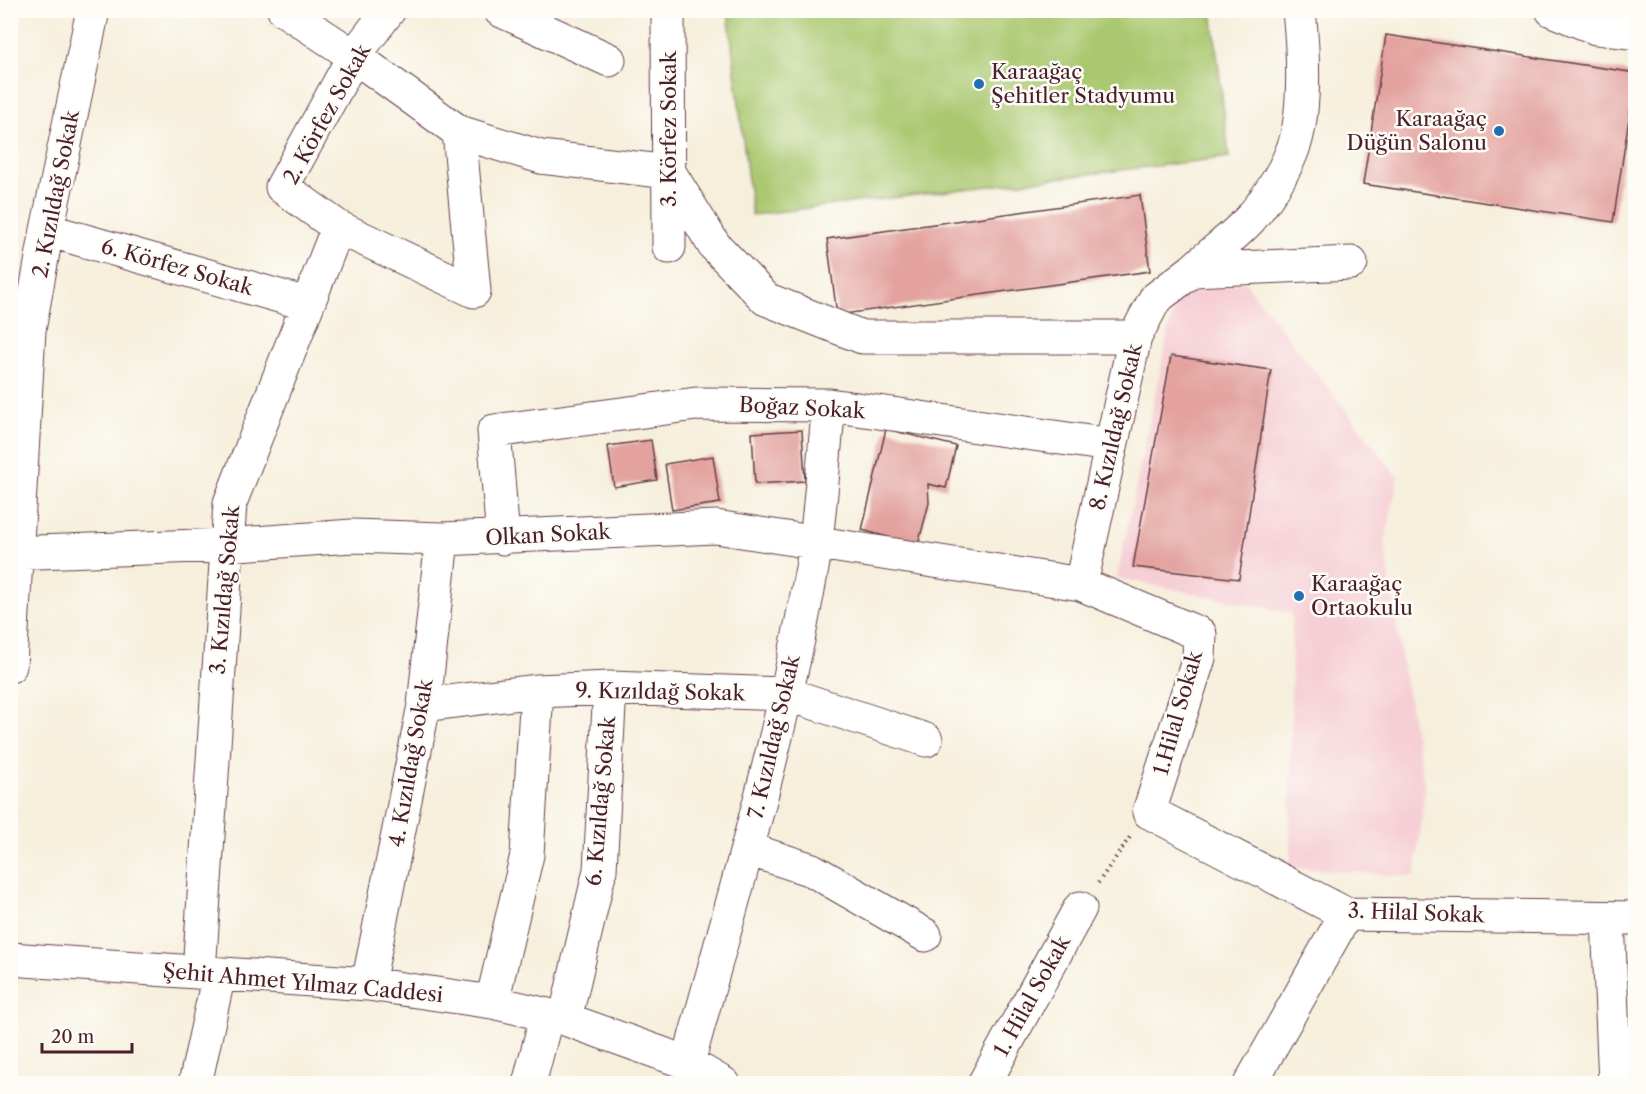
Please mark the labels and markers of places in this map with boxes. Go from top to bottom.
place label: Karaağaç Şehitler Stadyumu [991,59,1175,108]
marker: Karaağaç Şehitler Stadyumu [972,77,986,91]
place label: Karaağaç Düğün Salonu [1346,106,1487,155]
marker: Karaağaç Düğün Salonu [1492,124,1506,138]
place label: Karaağaç Ortaokulu [1311,571,1413,620]
marker: Karaağaç Ortaokulu [1292,589,1306,603]

